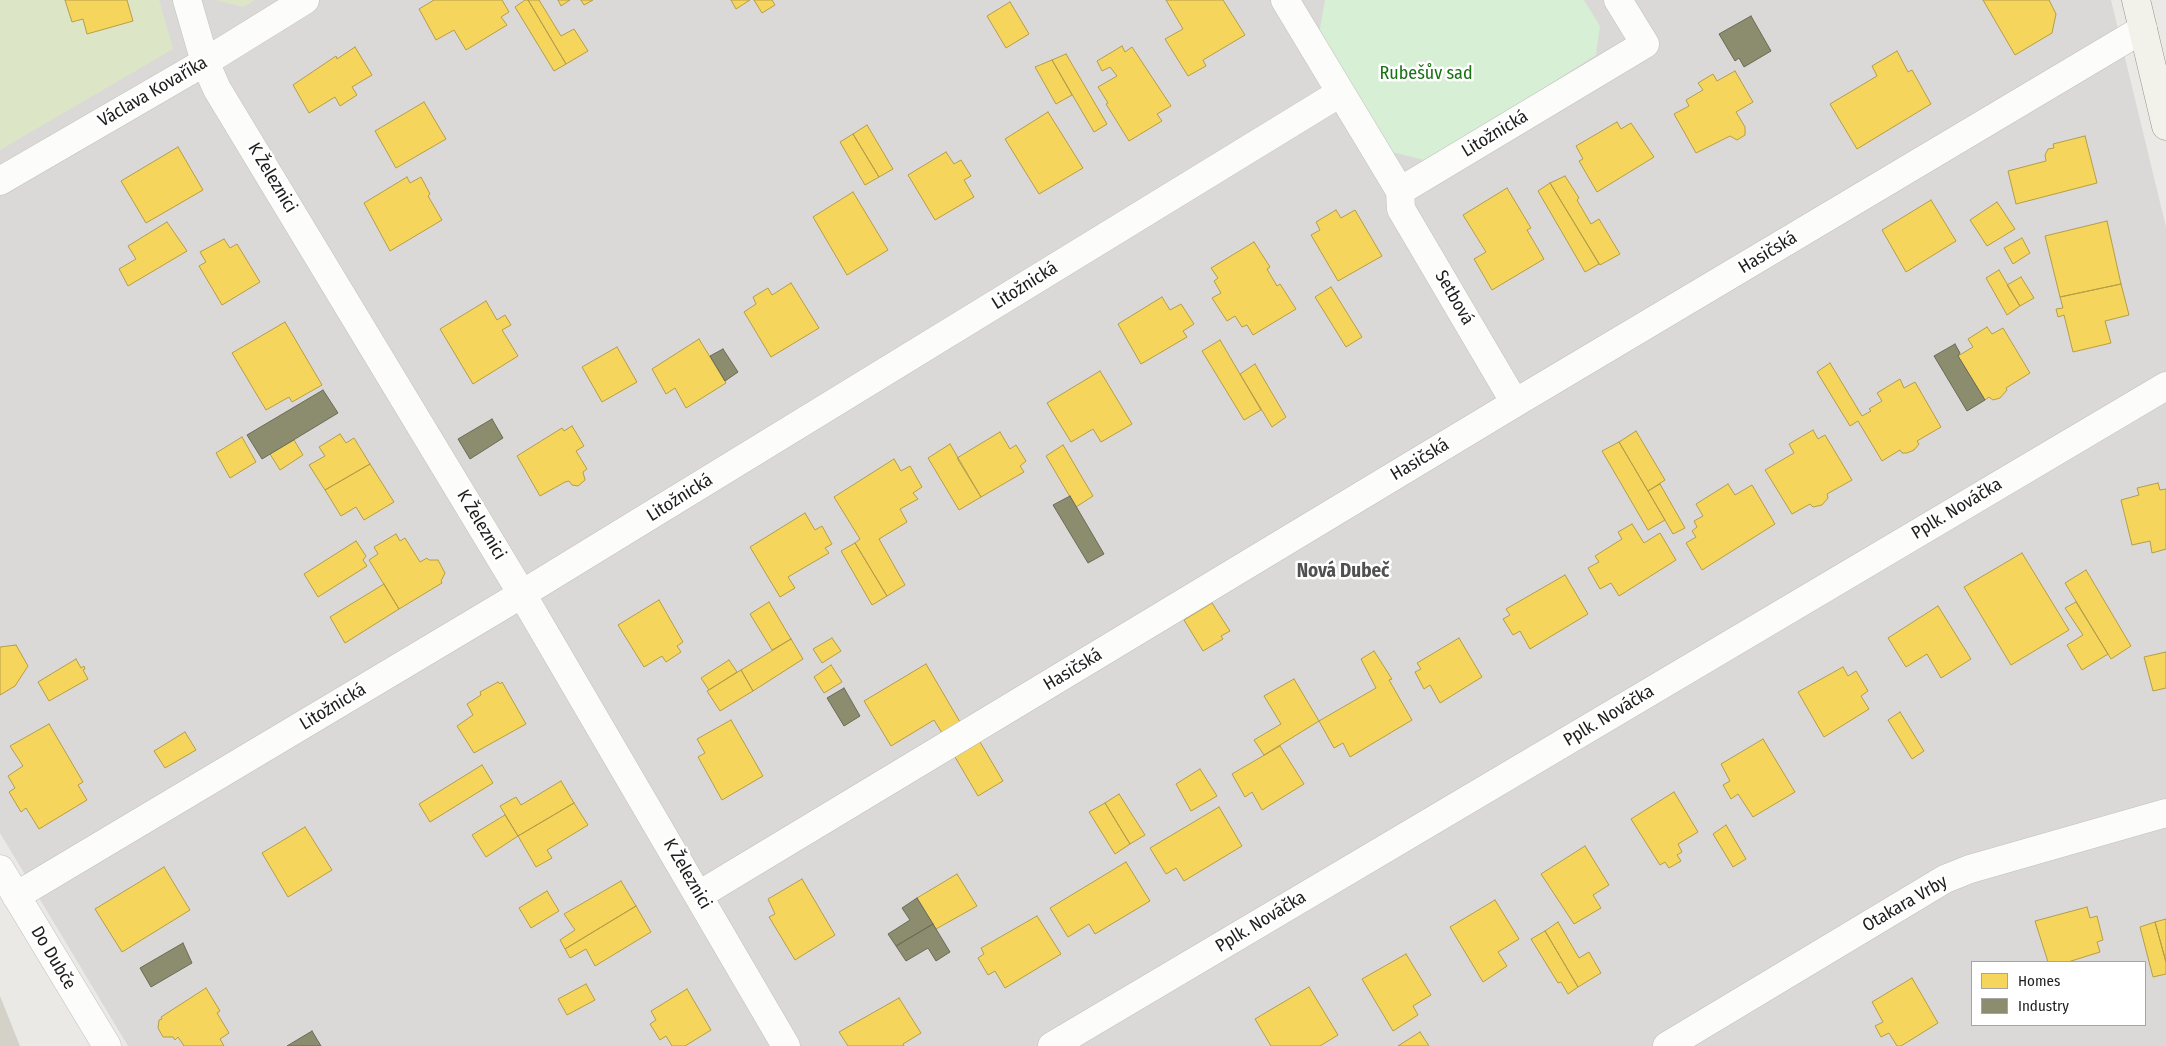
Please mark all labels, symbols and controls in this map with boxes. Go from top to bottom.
street label: Václava Kovaříka [95,52,211,132]
park label: Rubešův sad [1379,63,1473,85]
street label: Litožnická [1458,106,1532,162]
street label: K Železnici [243,139,301,217]
street label: Hasičská [1735,227,1801,279]
street label: Litožnická [988,257,1062,315]
street label: Setbová [1430,267,1478,329]
street label: Hasičská [1387,434,1453,486]
street label: Litožnická [643,469,717,527]
street label: Pplk. Nováčka [1908,474,2006,544]
street label: K Železnici [452,486,510,564]
district label: Nová Dubeč [1297,561,1389,583]
street label: Hasičská [1040,644,1106,696]
street label: Litožnická [296,679,370,735]
street label: Pplk. Nováčka [1560,681,1658,751]
street label: K Železnici [658,835,716,913]
street label: Otakara Vrby [1859,871,1951,937]
street label: Pplk. Nováčka [1212,887,1310,957]
street label: Do Dubče [26,922,80,994]
legend [1971,961,2146,1026]
text: Homes [2018,972,2060,990]
text: Industry [2018,997,2069,1015]

